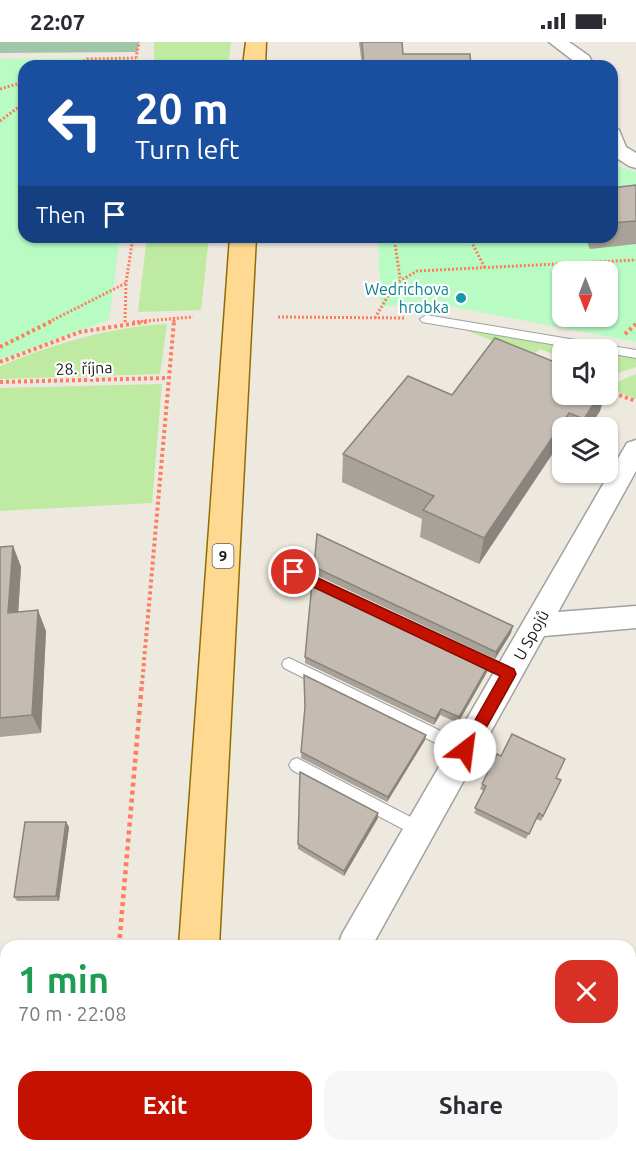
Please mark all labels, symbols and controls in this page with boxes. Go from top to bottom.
text: 22:07 [30,9,85,34]
icon: left [36,84,114,162]
text: 20 m [135,85,229,132]
text: Turn left [135,134,239,164]
icon: arrive [98,198,131,231]
text: Then [36,202,86,227]
north arrow [552,261,618,327]
map controls [552,261,618,483]
place label: Wedrichova hrobka [364,280,449,316]
marker: Wedrichova hrobka [454,291,468,305]
button: sound [552,339,618,405]
street label: 28. října [55,358,113,378]
button: layers [552,417,618,483]
road number: 9 [212,544,234,568]
pin [268,546,319,597]
icon: arrive [277,555,310,588]
street label: U Spojů [510,607,552,663]
position arrow [433,718,497,782]
text: 1 min [18,959,109,1000]
button: close [555,960,618,1023]
text: 70 m · 22:08 [18,1002,127,1025]
button: Exit [18,1071,312,1140]
button: Share [324,1071,618,1140]

